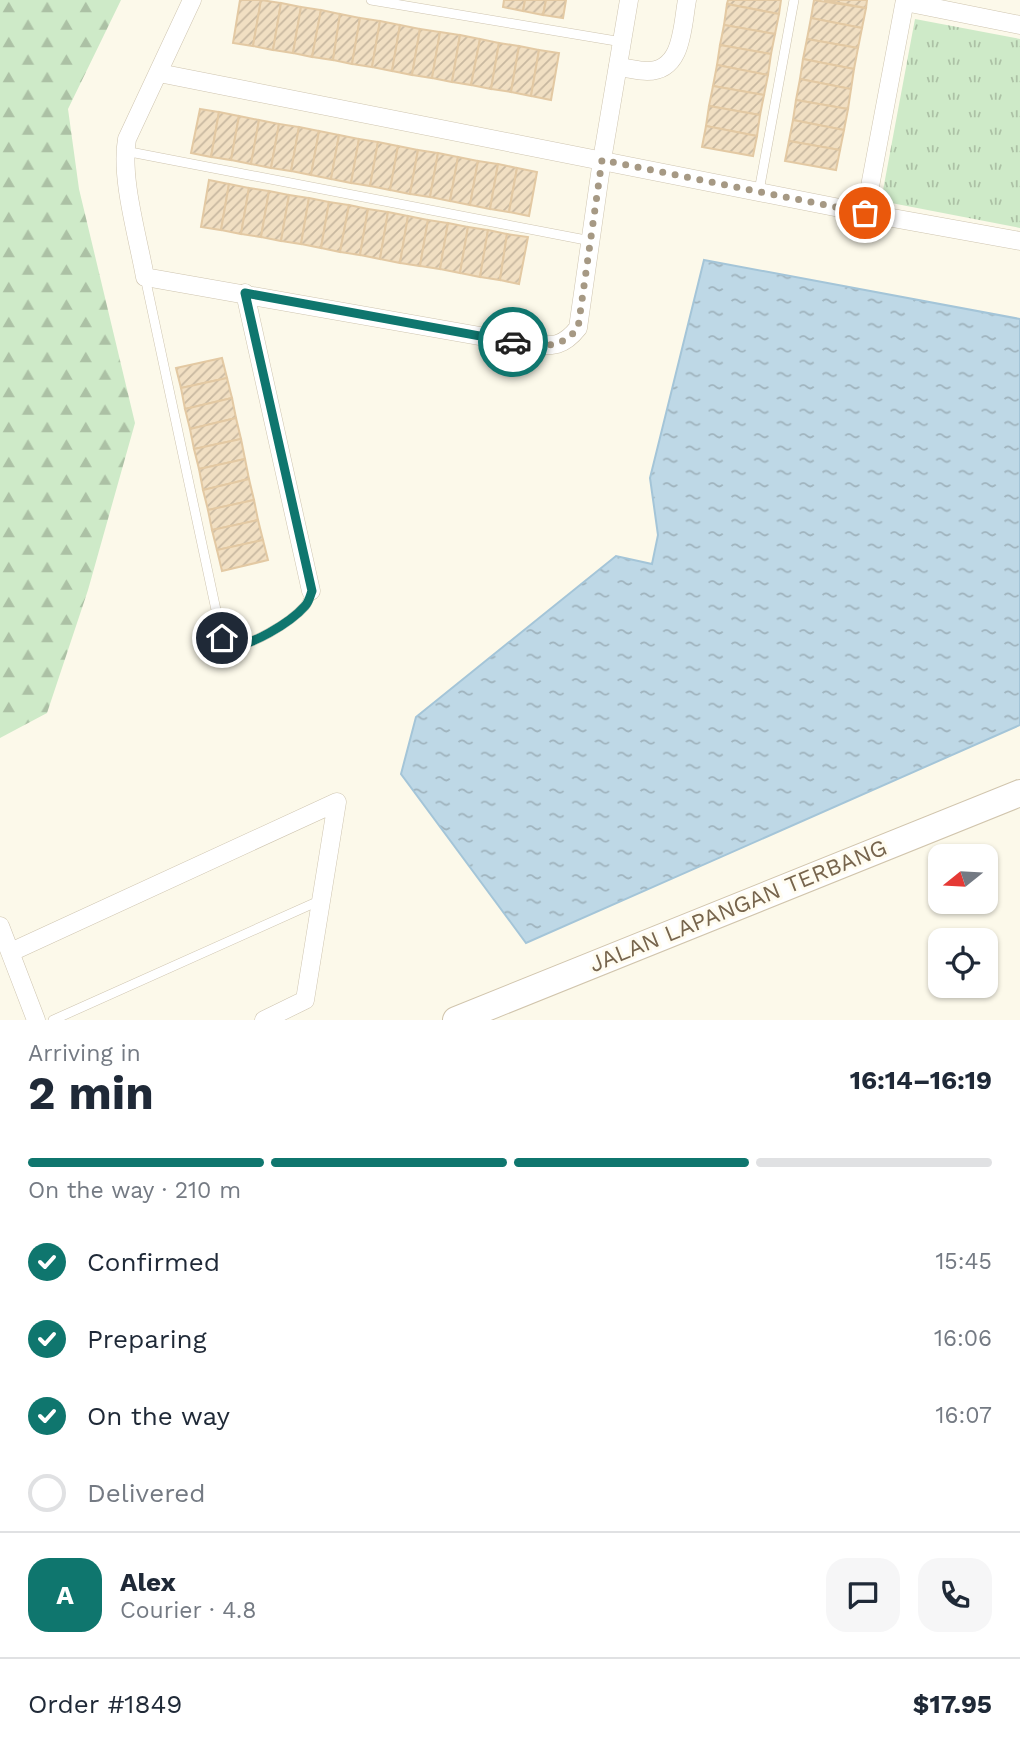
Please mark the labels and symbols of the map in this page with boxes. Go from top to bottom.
pin [835,183,895,243]
courier [478,307,548,377]
pin [192,608,252,668]
street label: JALAN LAPANGAN TERBANG [585,834,891,978]
north arrow [928,844,998,914]

